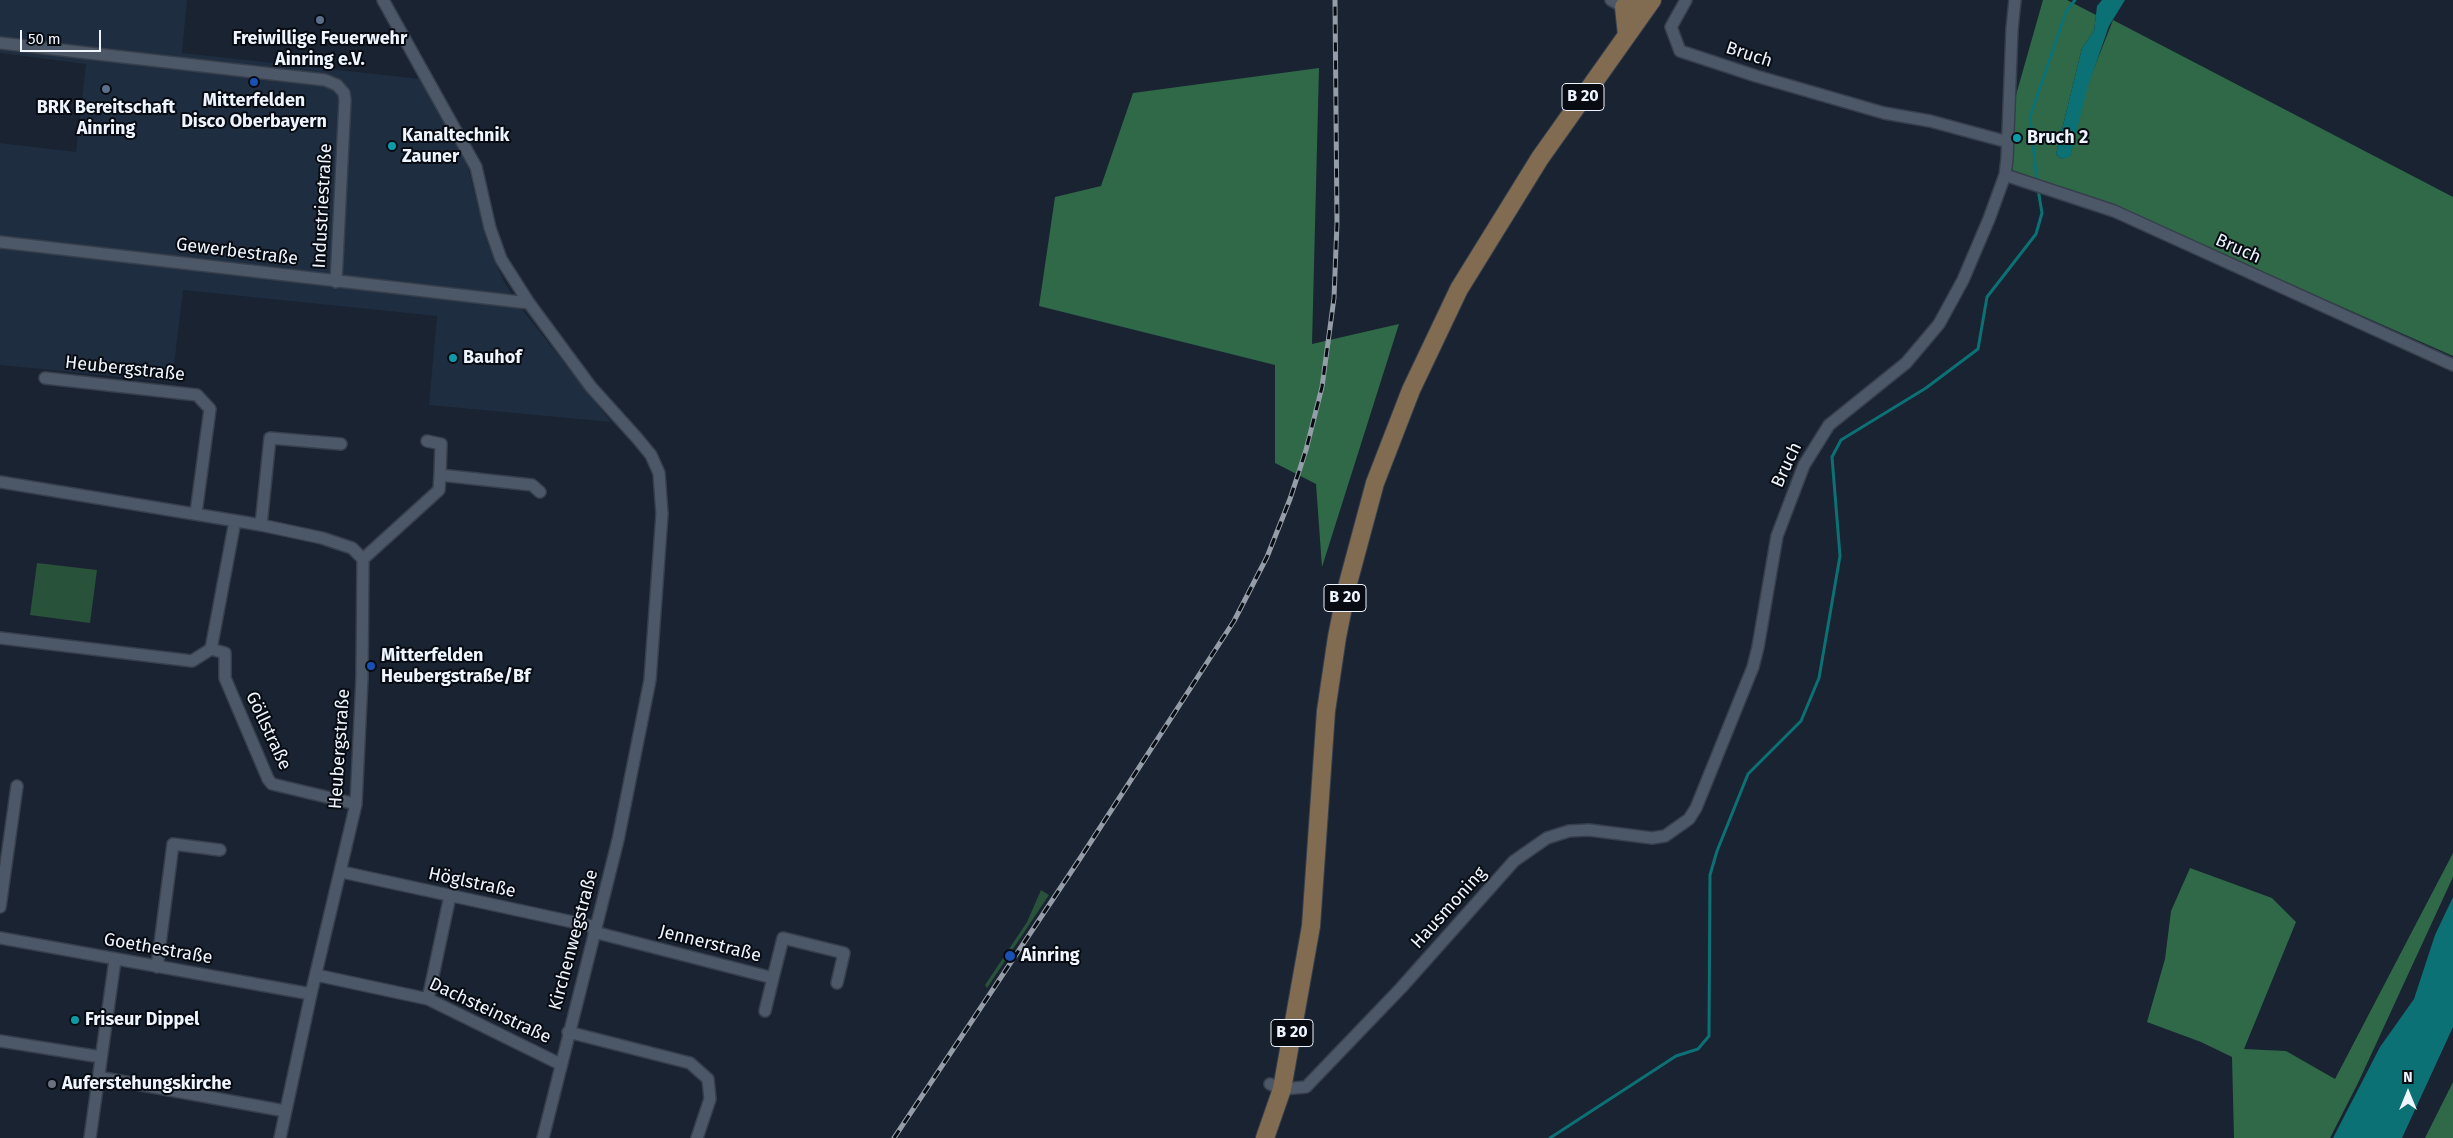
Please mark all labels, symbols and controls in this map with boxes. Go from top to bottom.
marker: Freiwillige Feuerwehr Ainring e.V. [314,14,326,26]
scale bar [22,20,104,52]
place label: Freiwillige Feuerwehr Ainring e.V. [233,28,407,70]
text: 50 m [28,30,61,48]
street label: Bruch [1723,37,1775,73]
marker: Mitterfelden Disco Oberbayern [248,76,260,88]
marker: BRK Bereitschaft Ainring [100,83,112,95]
road number: B 20 [1562,84,1604,110]
place label: Mitterfelden Disco Oberbayern [181,90,327,132]
place label: BRK Bereitschaft Ainring [37,97,175,140]
place label: Kanaltechnik Zauner [402,125,509,168]
place label: Bruch 2 [2027,127,2088,149]
marker: Bruch 2 [2011,132,2023,144]
marker: Kanaltechnik Zauner [386,140,398,152]
street label: Industriestraße [309,143,337,269]
street label: Bruch [2212,229,2264,269]
street label: Gewerbestraße [175,234,299,270]
place label: Bauhof [463,347,522,369]
street label: Heubergstraße [64,352,186,386]
marker: Bauhof [447,352,459,364]
street label: Bruch [1767,439,1807,491]
road number: B 20 [1324,584,1366,612]
place label: Mitterfelden Heubergstraße/Bf [381,645,530,688]
marker: Mitterfelden Heubergstraße/Bf [365,660,377,672]
street label: Göllstraße [240,688,296,774]
street label: Heubergstraße [325,688,355,810]
street label: Höglstraße [426,863,518,903]
street label: Hausmoning [1407,863,1491,953]
street label: Kirchenwegstraße [545,867,603,1013]
street label: Jennerstraße [657,921,763,967]
street label: Goethestraße [102,929,214,969]
place label: Ainring [1021,945,1080,967]
marker: Ainring [1003,949,1017,963]
street label: Dachsteinstraße [426,973,554,1049]
place label: Friseur Dippel [85,1009,199,1031]
marker: Friseur Dippel [69,1014,81,1026]
road number: B 20 [1271,1020,1313,1046]
north arrow [2383,1068,2433,1118]
text: N [2403,1069,2413,1086]
place label: Auferstehungskirche [62,1073,231,1095]
marker: Auferstehungskirche [46,1078,58,1090]

